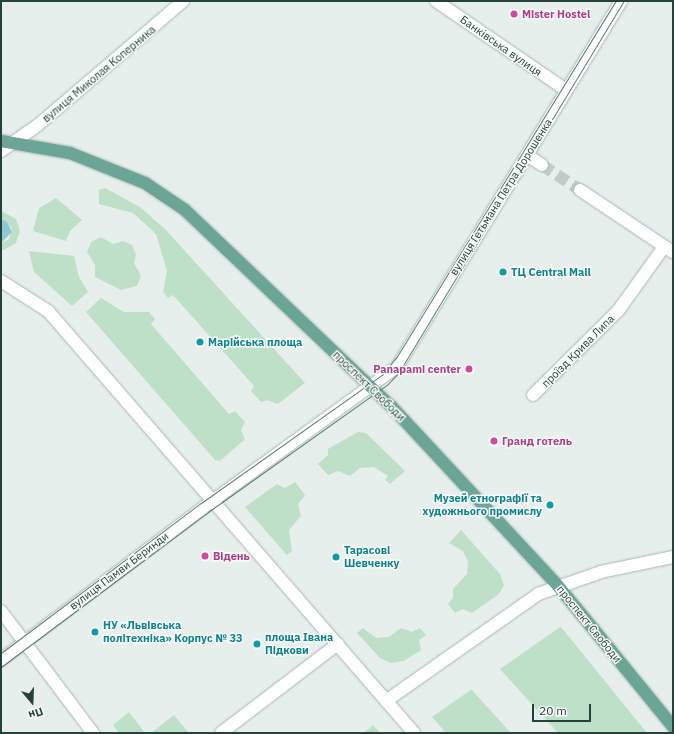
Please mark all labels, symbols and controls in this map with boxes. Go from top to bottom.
place label: Mister Hostel [522,7,590,21]
marker: Mister Hostel [509,9,519,19]
street label: Банківська вулиця [458,13,544,79]
street label: вулиця Миколая Коперника [40,23,158,125]
street label: вулиця Гетьмана Петра Дорошенка [447,116,555,278]
place label: ТЦ Central Mall [511,265,591,279]
marker: ТЦ Central Mall [498,267,508,277]
street label: проїзд Крива Липа [539,312,617,390]
place label: Марійська площа [208,335,302,349]
marker: Марійська площа [195,337,205,347]
street label: проспект Свободи [330,348,408,424]
place label: Panapami center [373,362,461,376]
marker: Panapami center [464,364,474,374]
place label: Гранд готель [502,434,572,448]
marker: Гранд готель [489,436,499,446]
place label: Музей етнографії та художнього промислу [422,492,542,518]
marker: Музей етнографії та художнього промислу [545,500,555,510]
street label: вулиця Памви Беринди [67,529,171,613]
place label: Тарасові Шевченку [344,544,399,570]
place label: Відень [213,549,250,563]
marker: Відень [200,551,210,561]
marker: Тарасові Шевченку [331,552,341,562]
street label: проспект Свободи [554,583,624,665]
place label: НУ «Львівська політехніка» Корпус № 33 [103,619,243,645]
marker: НУ «Львівська політехніка» Корпус № 33 [90,627,100,637]
place label: площа Івана Підкови [265,631,333,657]
marker: площа Івана Підкови [252,639,262,649]
north arrow [12,682,52,722]
scale bar [534,696,593,722]
text: 20 m [539,703,567,718]
text: Пн [27,704,45,722]

